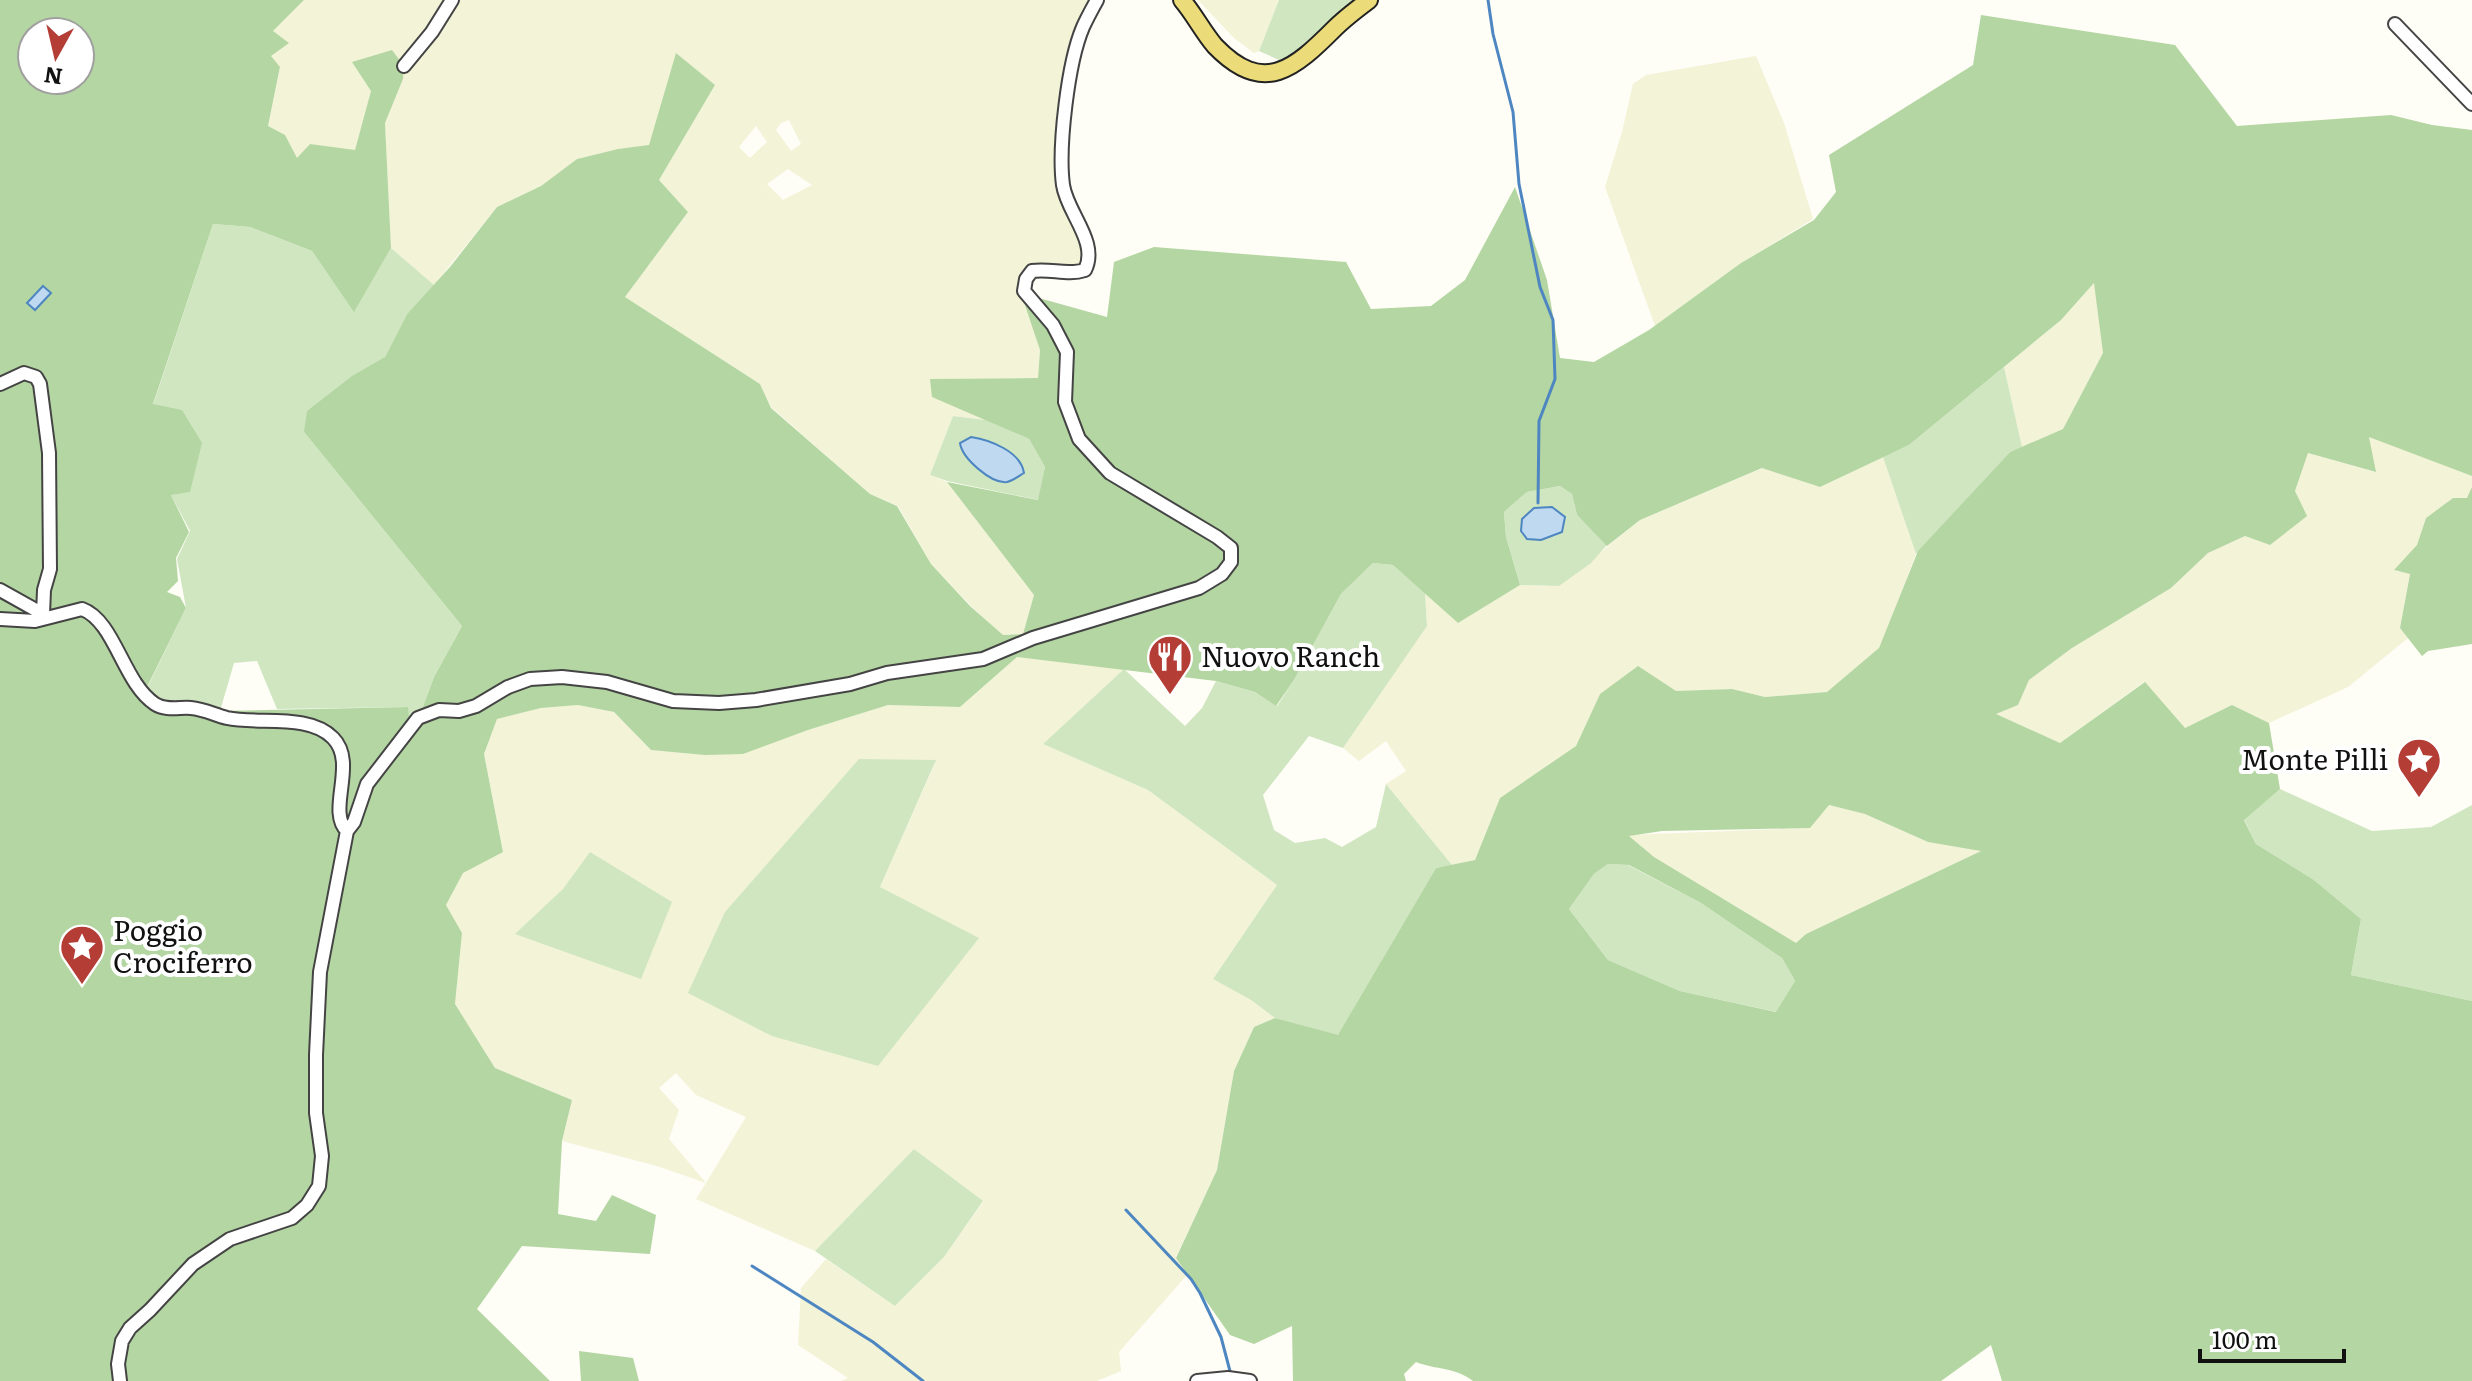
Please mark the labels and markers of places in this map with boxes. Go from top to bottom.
restaurant icon: Nuovo Ranch [1146,633,1194,696]
place label: Nuovo Ranch [1201,634,1380,676]
place icon: Monte Pilli [2395,736,2443,799]
place label: Monte Pilli [2241,737,2388,779]
place label: Poggio Crociferro [113,908,253,982]
place icon: Poggio Crociferro [58,923,106,986]

